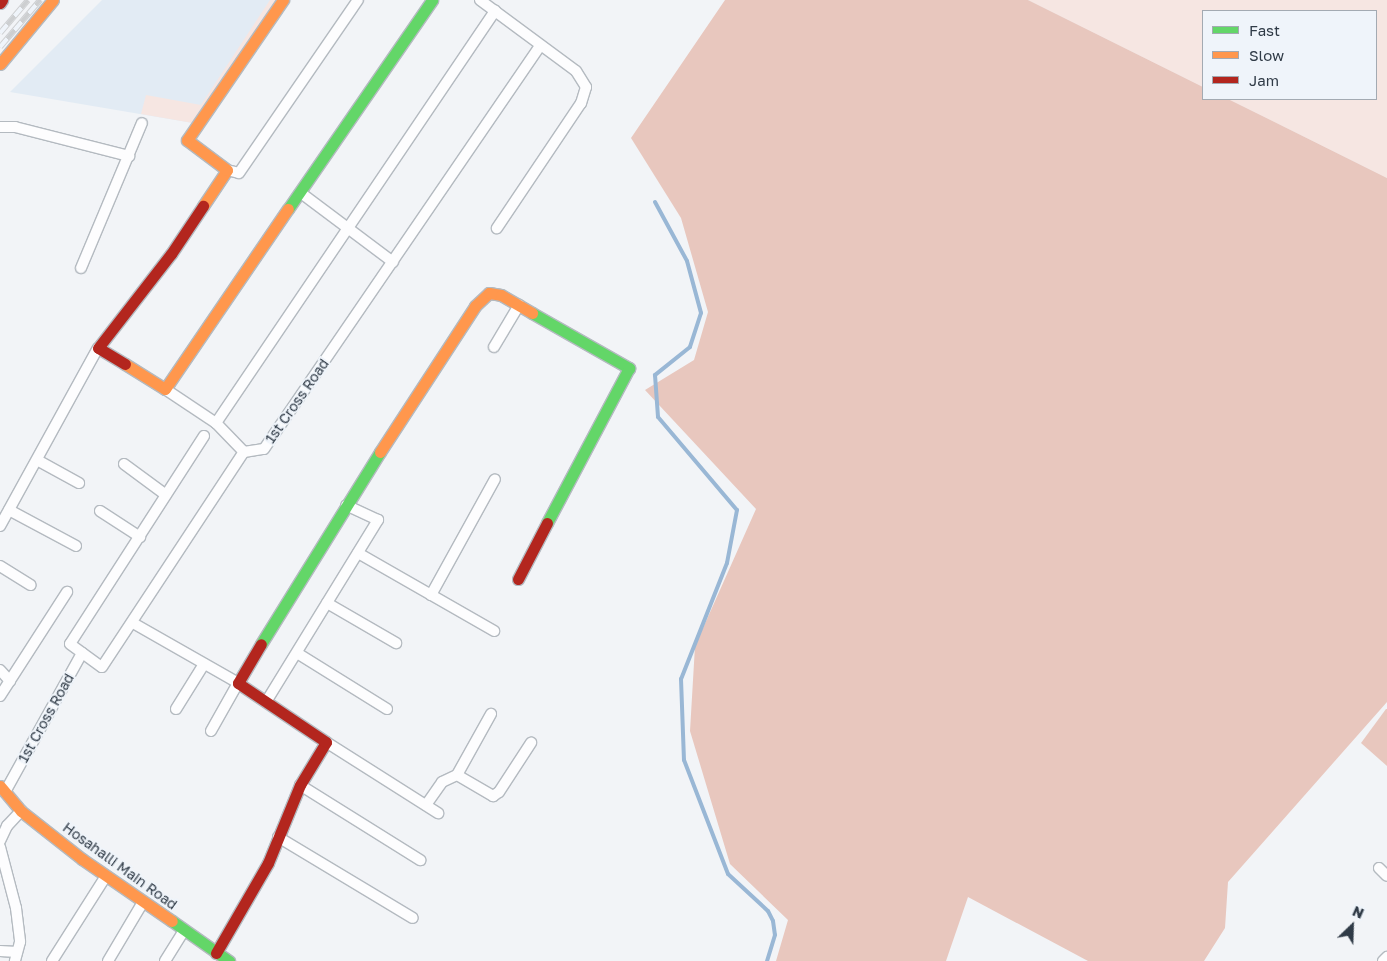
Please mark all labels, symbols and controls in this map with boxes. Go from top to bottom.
legend [1202,10,1377,100]
text: Fast [1249,21,1280,39]
text: Slow [1249,46,1284,64]
text: Jam [1249,71,1279,89]
street label: 1st Cross Road [262,356,332,446]
street label: 1st Cross Road [15,671,77,765]
street label: Hosahalli Main Road [60,819,180,913]
north arrow [1327,901,1377,951]
text: N [1350,902,1367,922]

